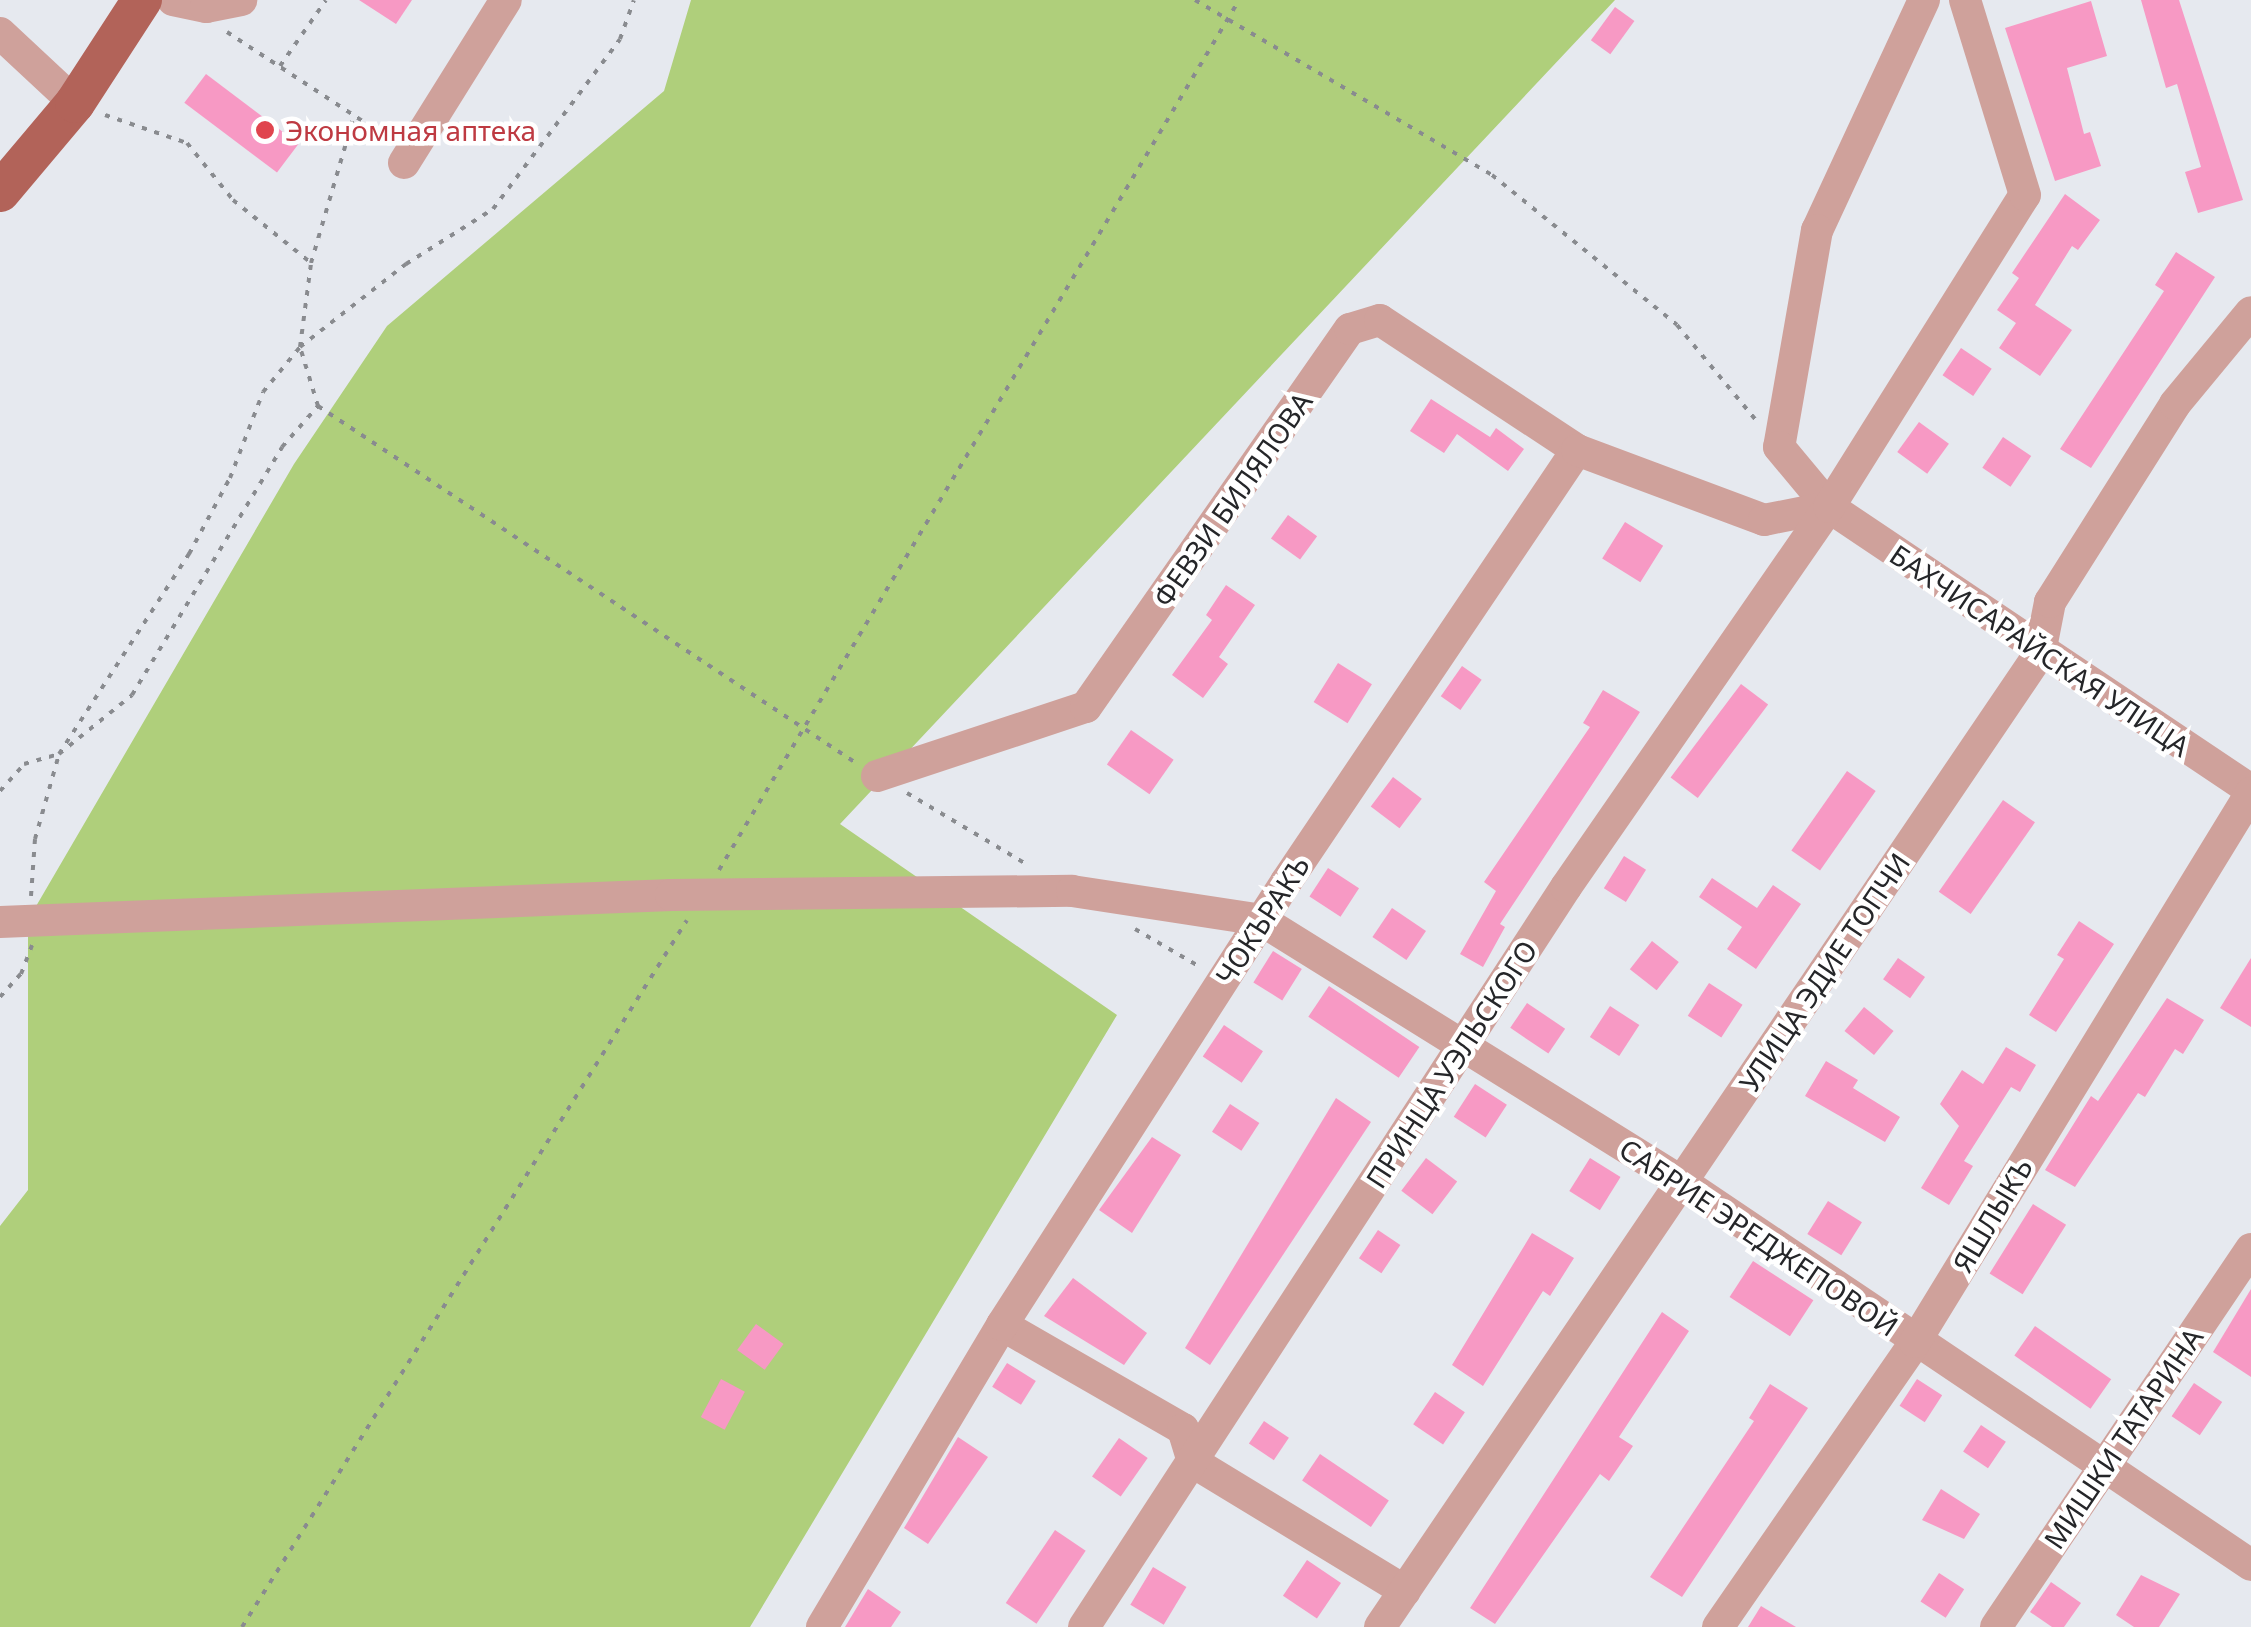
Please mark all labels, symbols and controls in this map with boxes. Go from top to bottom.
place label: Экономная аптека [285,113,536,147]
marker: Экономная аптека [254,119,276,141]
street label: ФЕВЗИ БИЛЯЛОВА [1145,385,1319,613]
street label: БАХЧИСАРАЙСКАЯ УЛИЦА [1884,537,2196,763]
street label: УЛИЦА ЭДИЕ ТОПЧИ [1732,846,1916,1098]
street label: ЧОКЪРАКЪ [1208,849,1316,991]
street label: ПРИНЦА УЭЛЬСКОГО [1358,934,1544,1194]
street label: САБРИЕ ЭРЕДЖЕПОВОЙ [1613,1131,1905,1343]
street label: ЯШЛЫКЪ [1945,1152,2039,1278]
street label: МИШКИ ТАТАРИНА [2037,1321,2209,1555]

